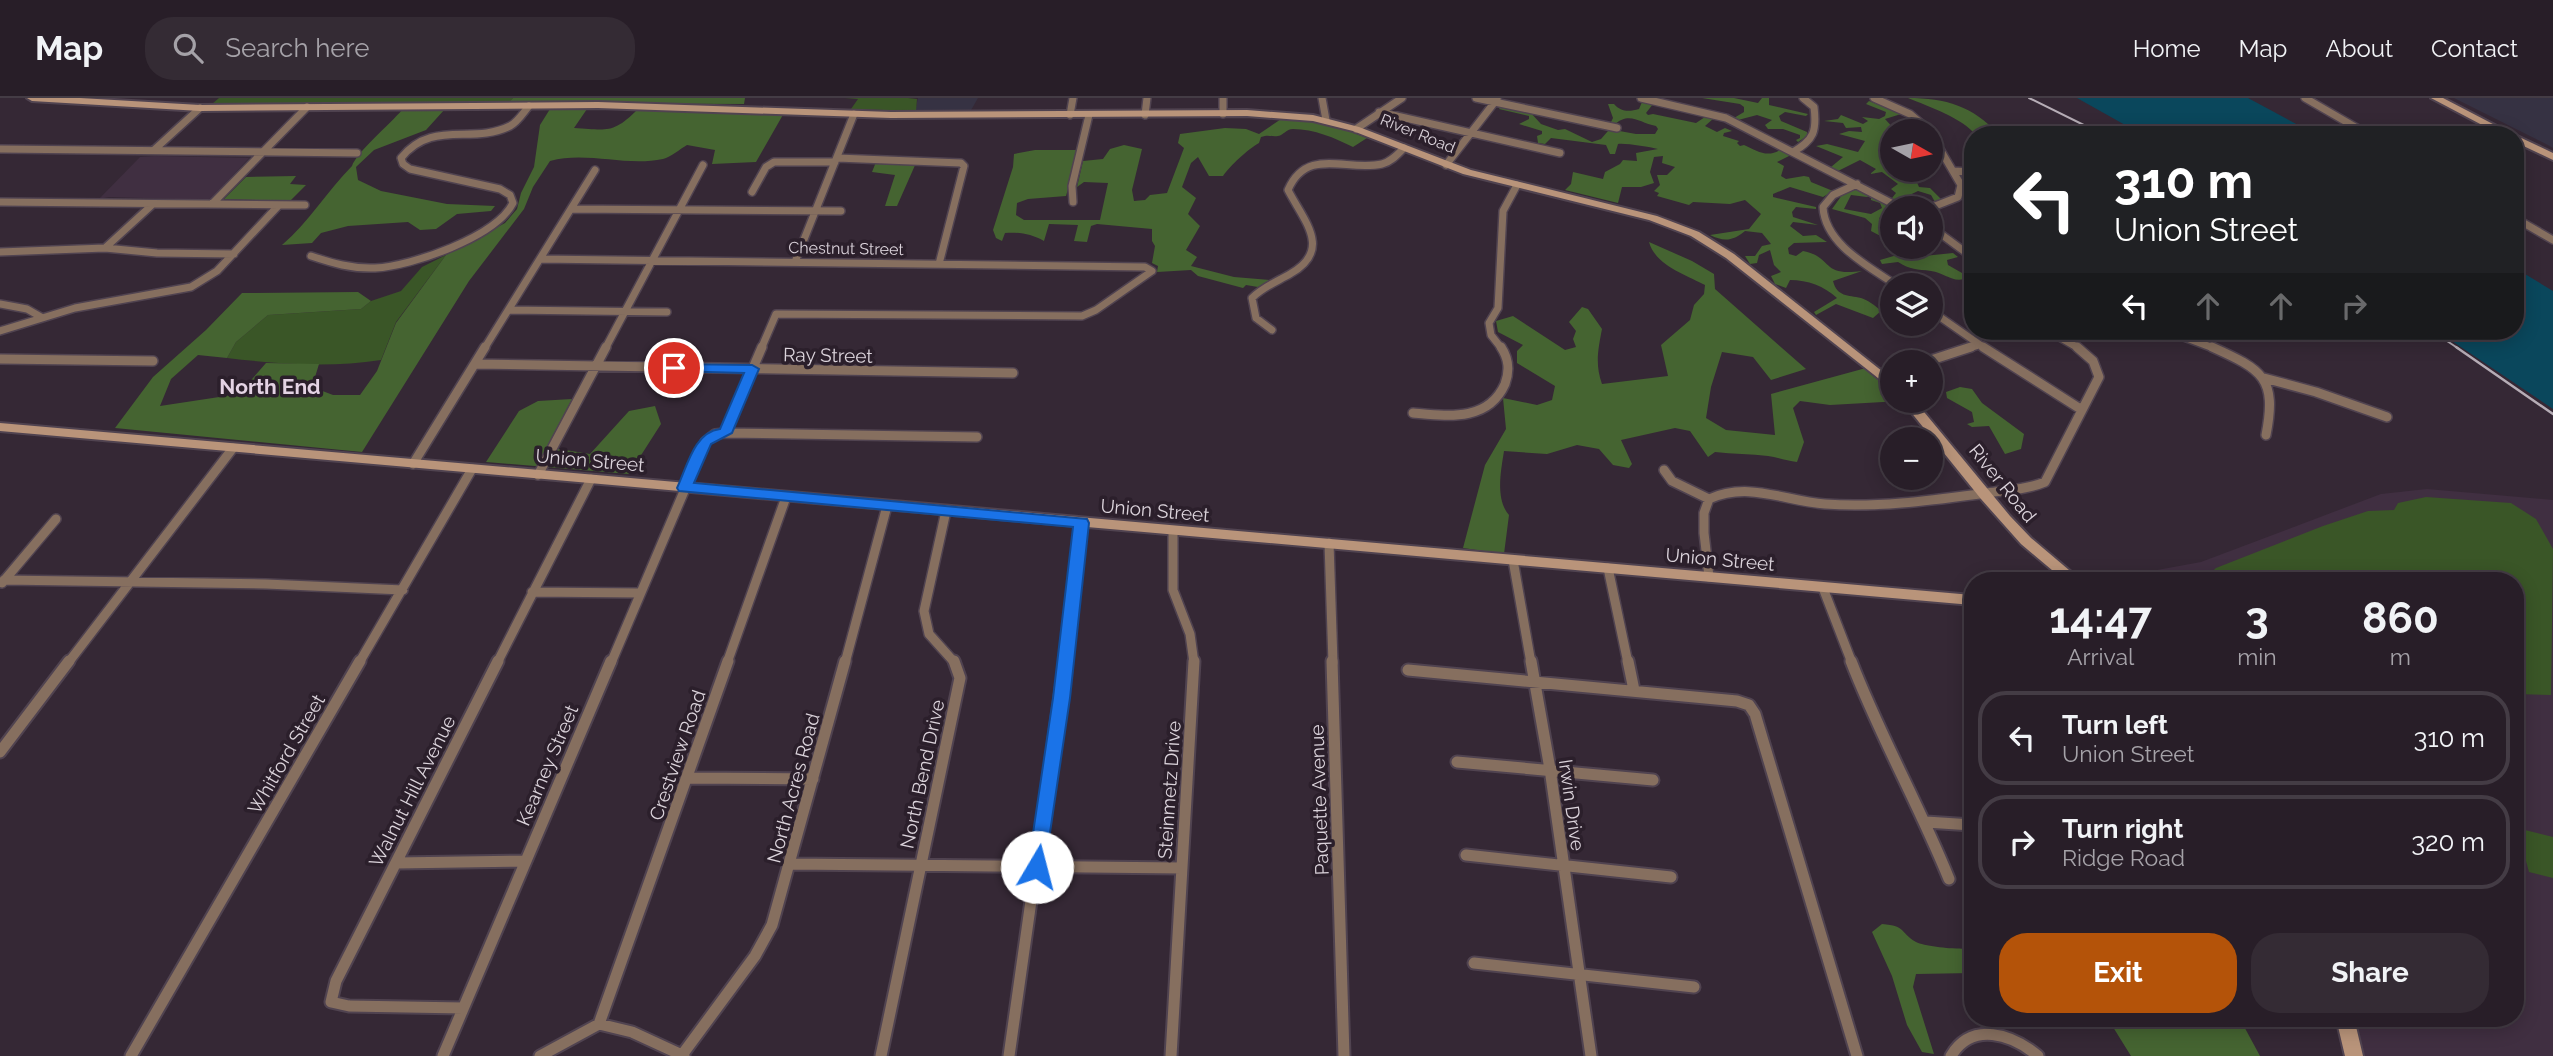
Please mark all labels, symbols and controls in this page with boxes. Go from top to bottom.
search box [145,17,635,80]
text: Map [35,29,103,68]
icon: search [169,29,207,67]
text: Search here [225,33,370,63]
text: Home [2133,34,2201,63]
text: Map [2239,34,2287,63]
text: About [2325,34,2393,63]
text: Contact [2431,34,2518,63]
street label: River Road [1378,110,1458,157]
north arrow [1880,119,1942,182]
map controls [1880,119,1943,490]
text: 310 m [2114,152,2253,209]
icon: left [1999,154,2090,245]
button: sound [1880,196,1943,259]
text: Union Street [2114,211,2298,248]
street label: Chestnut Street [788,238,904,259]
button: layers [1880,273,1943,336]
icon: left [2116,287,2154,325]
icon: ahead [2189,287,2227,325]
icon: ahead [2262,287,2300,325]
icon: right [2335,287,2373,325]
pin [644,338,704,398]
street label: Ray Street [783,343,874,367]
icon: arrive [655,349,693,387]
button: + [1880,350,1943,413]
district label: North End [219,374,321,399]
button: − [1880,427,1943,490]
street label: River Road [1965,440,2041,526]
street label: Union Street [535,444,646,476]
street label: Union Street [1100,494,1211,526]
street label: Union Street [1665,543,1776,575]
text: 14:47 [2049,594,2152,643]
text: 3 [2245,594,2269,643]
text: 860 [2362,594,2439,643]
text: Arrival [2067,643,2134,670]
text: min [2237,643,2277,670]
text: m [2390,643,2411,670]
street label: Crestview Road [644,687,710,823]
street label: Whitford Street [243,690,329,818]
street label: North Bend Drive [895,698,949,850]
street label: Kearney Street [512,701,583,829]
text: Turn left [2062,710,2168,740]
street label: North Acres Road [762,711,824,865]
street label: Walnut Hill Avenue [364,712,460,870]
icon: left [2003,719,2041,757]
street label: Steinmetz Drive [1153,720,1185,860]
text: 310 m [2414,723,2485,753]
street label: Paquette Avenue [1305,724,1333,876]
text: Union Street [2062,740,2194,767]
street label: Irwin Drive [1555,758,1589,852]
text: Turn right [2062,814,2183,844]
icon: right [2003,823,2041,861]
text: 320 m [2411,827,2485,857]
position arrow [1000,830,1074,904]
text: Ridge Road [2062,844,2185,871]
button: Exit [1999,933,2237,1013]
button: Share [2251,933,2489,1013]

